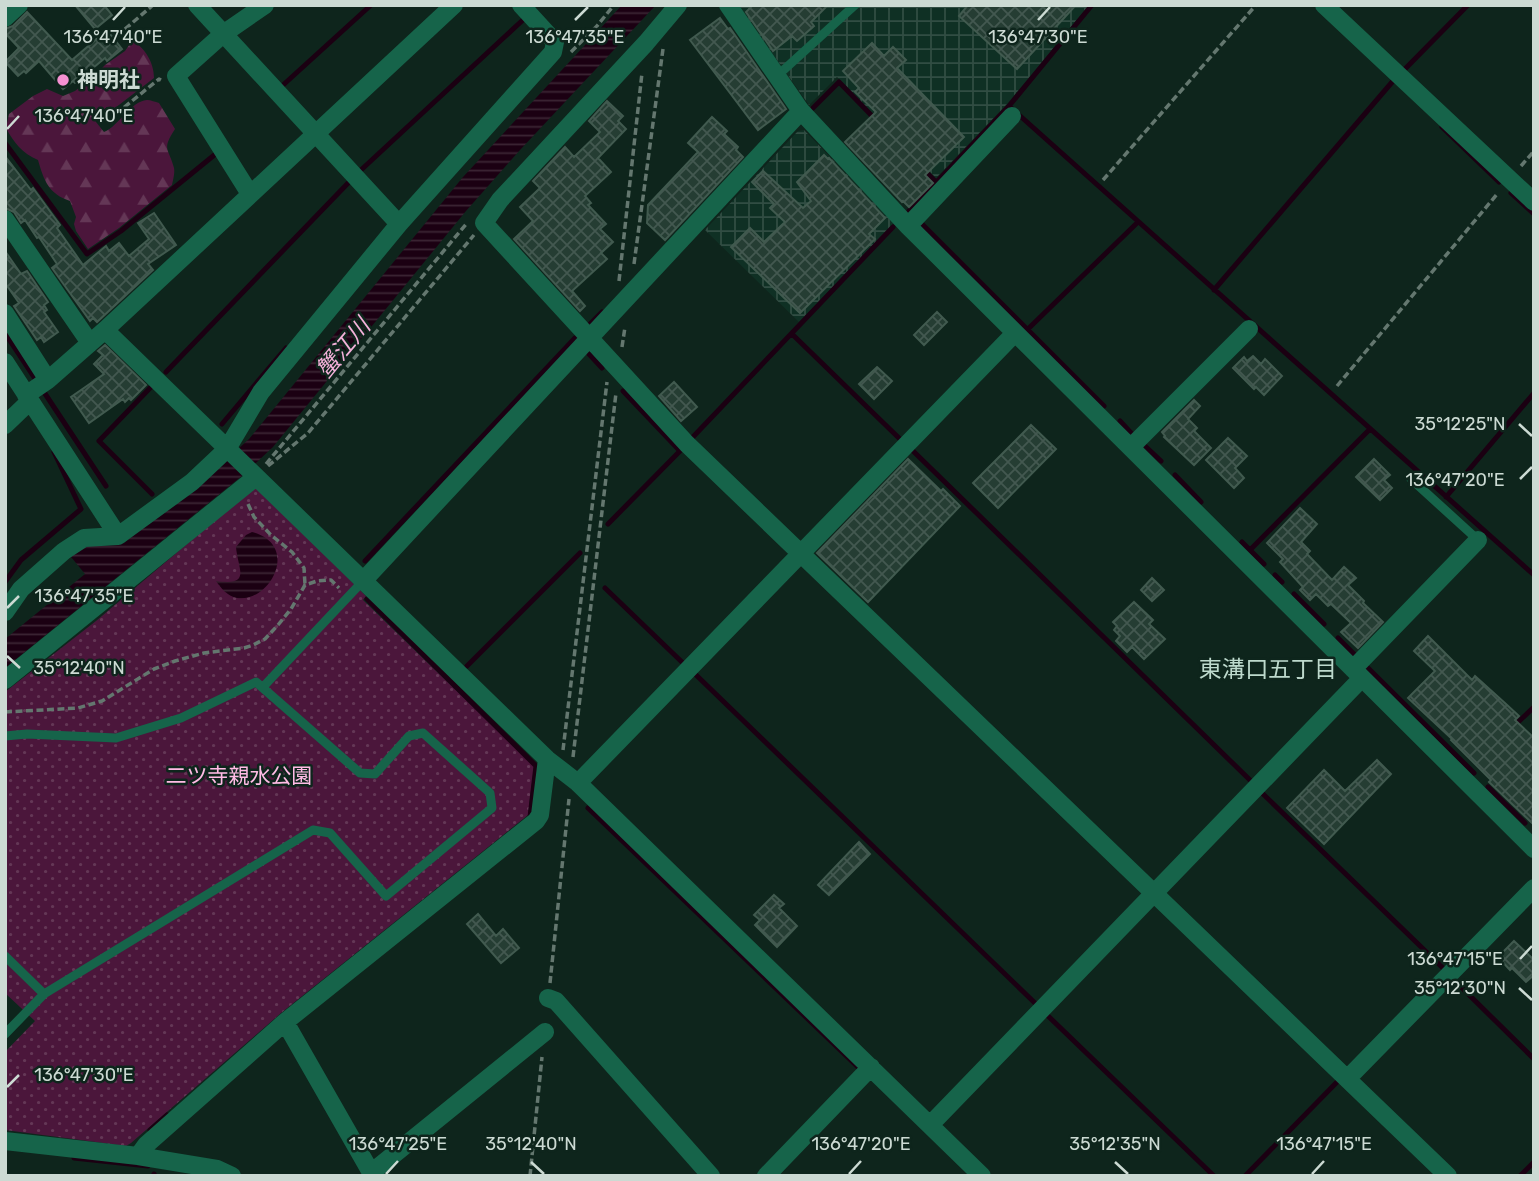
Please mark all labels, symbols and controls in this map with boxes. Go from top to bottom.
text: 136°47'40"E [64,26,162,48]
text: 136°47'35"E [526,26,624,48]
text: 136°47'30"E [988,26,1088,48]
place label: 神明社 [77,67,140,92]
marker: 神明社 [55,72,71,88]
text: 136°47'40"E [35,105,133,127]
water label: 蟹江川 [310,310,378,383]
text: 35°12'25"N [1414,413,1506,435]
text: 136°47'20"E [1405,469,1505,491]
text: 136°47'35"E [35,585,133,607]
district label: 東溝口五丁目 [1199,655,1337,683]
text: 35°12'40"N [33,657,125,679]
park label: 二ツ寺親水公園 [166,763,313,788]
text: 136°47'15"E [1407,948,1503,970]
text: 35°12'30"N [1414,977,1506,999]
text: 136°47'30"E [34,1064,134,1086]
text: 136°47'25"E [349,1133,447,1155]
text: 35°12'40"N [485,1133,577,1155]
text: 136°47'20"E [811,1133,911,1155]
text: 35°12'35"N [1069,1133,1161,1155]
text: 136°47'15"E [1276,1133,1372,1155]

